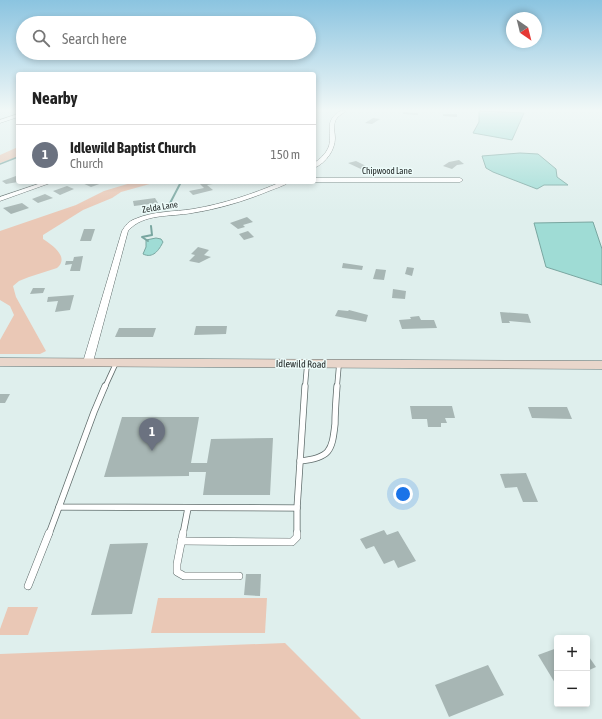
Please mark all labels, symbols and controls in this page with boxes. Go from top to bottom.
north arrow [506,12,542,48]
search box [16,16,316,60]
icon: search [30,27,52,49]
text: Search here [62,30,127,47]
text: Nearby [32,88,78,108]
text: Idlewild Baptist Church [70,139,196,156]
text: 1 [42,147,48,162]
text: 150 m [271,147,300,162]
text: Church [70,156,103,171]
street label: Chipwood Lane [362,166,412,176]
street label: Zelda Lane [141,199,179,215]
street label: Idlewild Road [276,358,326,370]
pin: 1 [139,418,165,451]
your location [393,484,413,504]
map controls [554,635,590,707]
button: + [554,635,590,671]
button: − [554,671,590,707]

